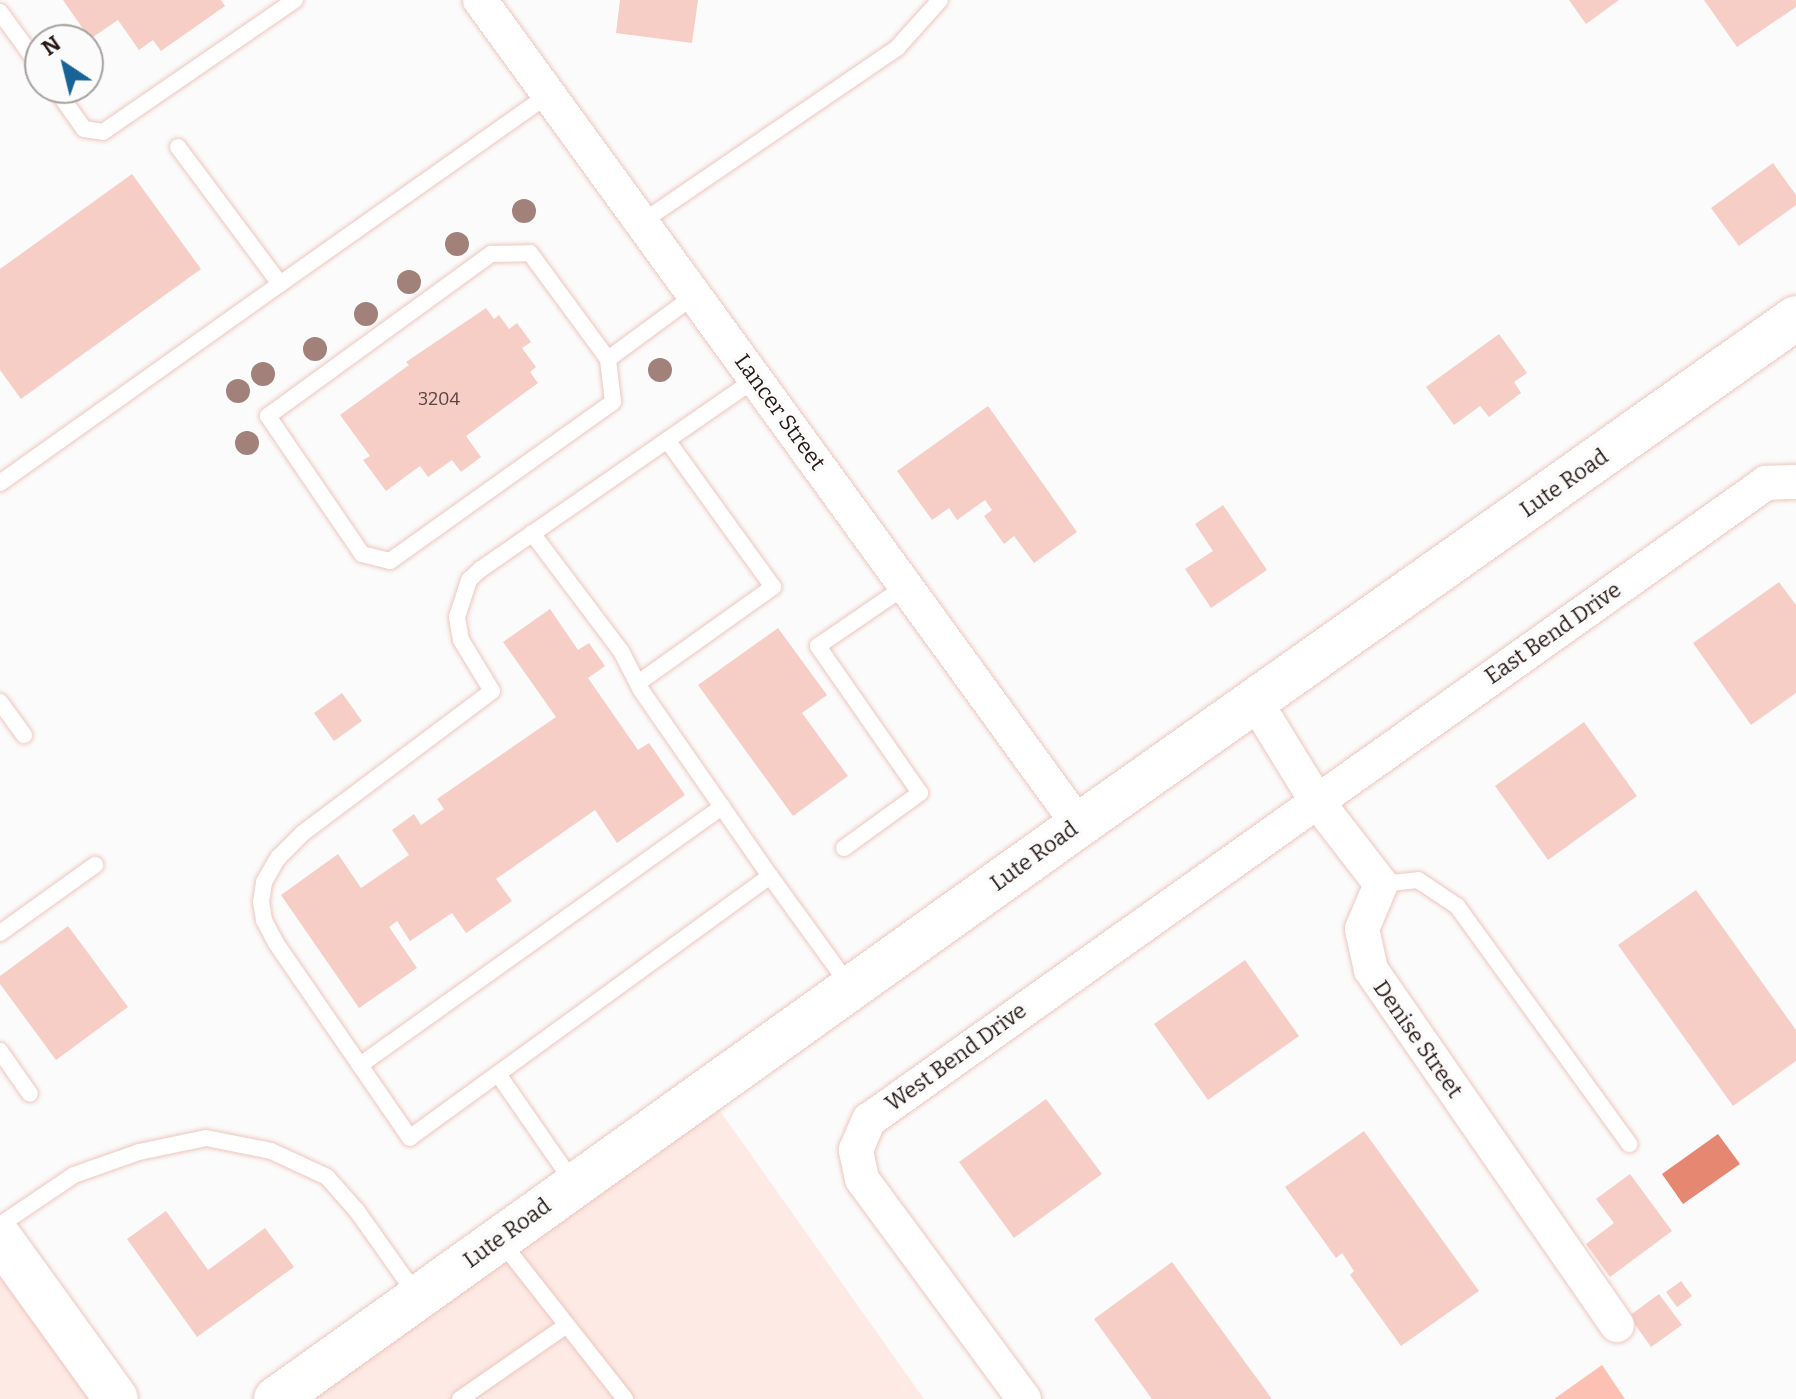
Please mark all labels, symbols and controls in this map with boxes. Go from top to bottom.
north arrow [24,24,104,104]
text: N [36,30,66,62]
street label: Lancer Street [729,349,831,475]
house number: 3204 [418,388,460,410]
street label: Lute Road [1515,443,1613,523]
street label: East Bend Drive [1480,576,1626,690]
street label: Lute Road [985,816,1083,896]
street label: Denise Street [1368,975,1468,1103]
street label: West Bend Drive [881,997,1031,1117]
street label: Lute Road [458,1193,556,1273]

